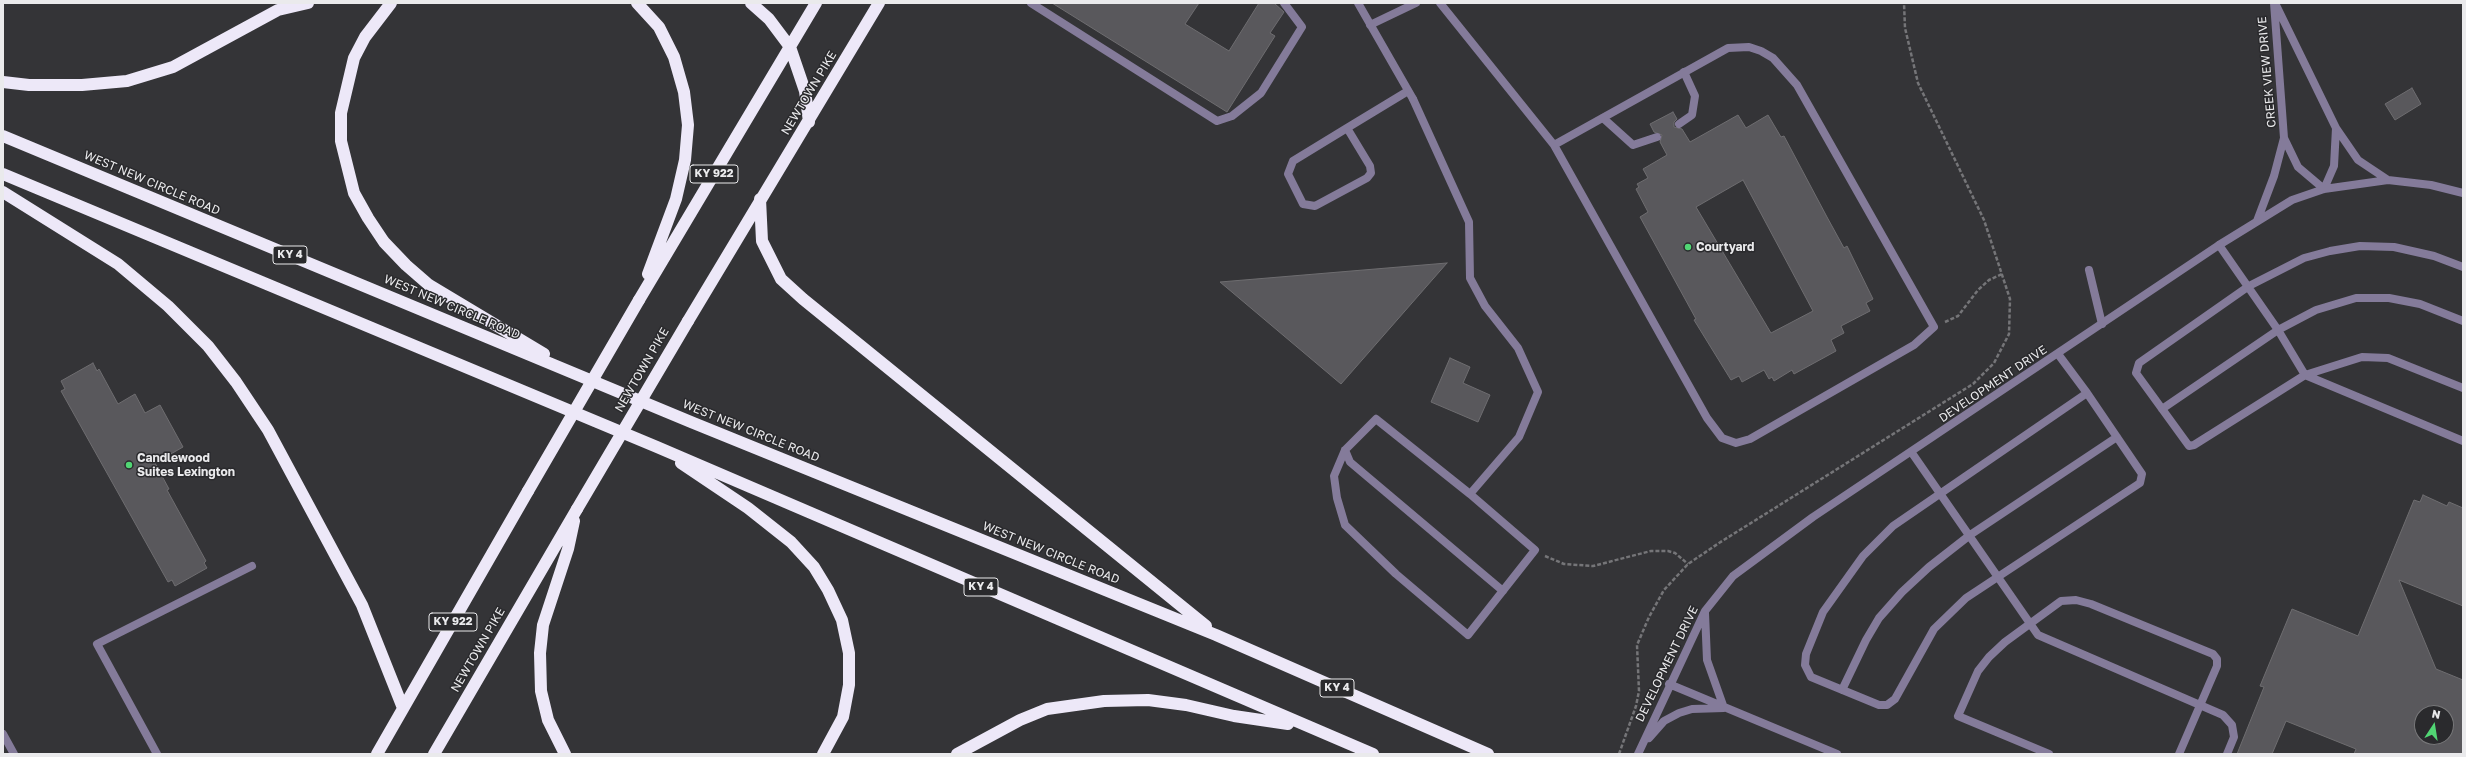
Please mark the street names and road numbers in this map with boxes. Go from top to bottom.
street label: CREEK VIEW DRIVE [2255,16,2279,128]
street label: NEWTOWN PIKE [778,49,840,137]
street label: WEST NEW CIRCLE ROAD [82,148,222,218]
road number: KY 922 [690,165,738,183]
road number: KY 4 [273,246,307,264]
street label: WEST NEW CIRCLE ROAD [382,272,522,342]
street label: NEWTOWN PIKE [612,325,672,415]
street label: DEVELOPMENT DRIVE [1936,342,2050,426]
street label: WEST NEW CIRCLE ROAD [680,397,822,465]
street label: WEST NEW CIRCLE ROAD [980,519,1122,587]
road number: KY 4 [964,578,998,596]
street label: DEVELOPMENT DRIVE [1633,604,1701,724]
street label: NEWTOWN PIKE [448,605,508,695]
road number: KY 922 [429,613,477,631]
road number: KY 4 [1320,679,1354,697]

